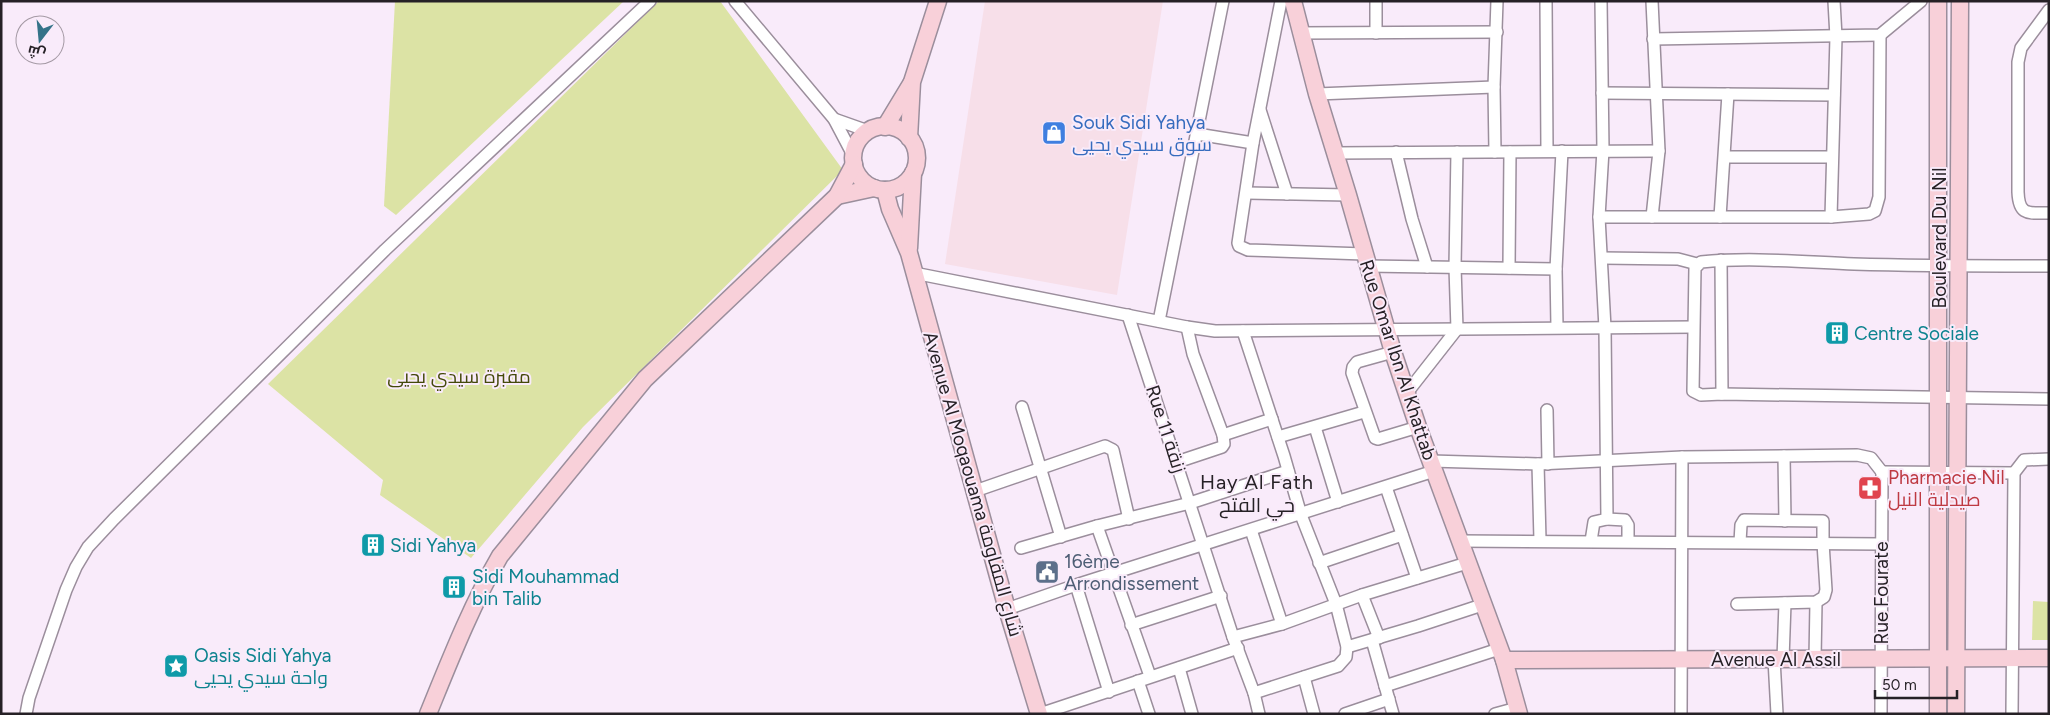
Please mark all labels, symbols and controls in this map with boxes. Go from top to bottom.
north arrow [15,15,65,65]
text: ش [26,41,48,63]
place label: Souk Sidi Yahya سوق سيدي يحيى [1072,111,1212,159]
shop icon: Souk Sidi Yahya سوق سيدي يحيى [1041,120,1067,146]
street label: Boulevard Du Nil [1928,168,1951,308]
street label: Rue Omar Ibn Al Khattab [1355,257,1441,463]
building icon: Centre Sociale [1824,320,1850,346]
place label: Centre Sociale [1854,322,1979,345]
street label: Avenue Al Moqaouama شارع المقاومة [916,329,1028,640]
park label: مقبرة سيدي يحيى [387,365,531,391]
street label: Rue 11 زنقة [1141,382,1191,476]
place label: Pharmacie Nil صيدلية النيل [1888,466,2005,511]
district label: Hay Al Fath حي الفتح [1200,470,1314,521]
pharmacy icon: Pharmacie Nil صيدلية النيل [1857,475,1883,501]
building icon: Sidi Yahya [360,532,386,558]
place label: Sidi Yahya [390,534,476,557]
street label: Rue Fourate [1870,541,1893,645]
place label: 16ème Arrondissement [1064,550,1199,595]
public building icon: 16ème Arrondissement [1034,559,1060,585]
place label: Sidi Mouhammad bin Talib [472,565,619,610]
building icon: Sidi Mouhammad bin Talib [441,574,467,600]
place label: Oasis Sidi Yahya واحة سيدي يحيى [194,644,332,692]
street label: Avenue Al Assil [1711,648,1841,671]
place icon: Oasis Sidi Yahya واحة سيدي يحيى [163,653,189,679]
scale bar [1875,668,1958,700]
text: 50 m [1882,676,1917,694]

